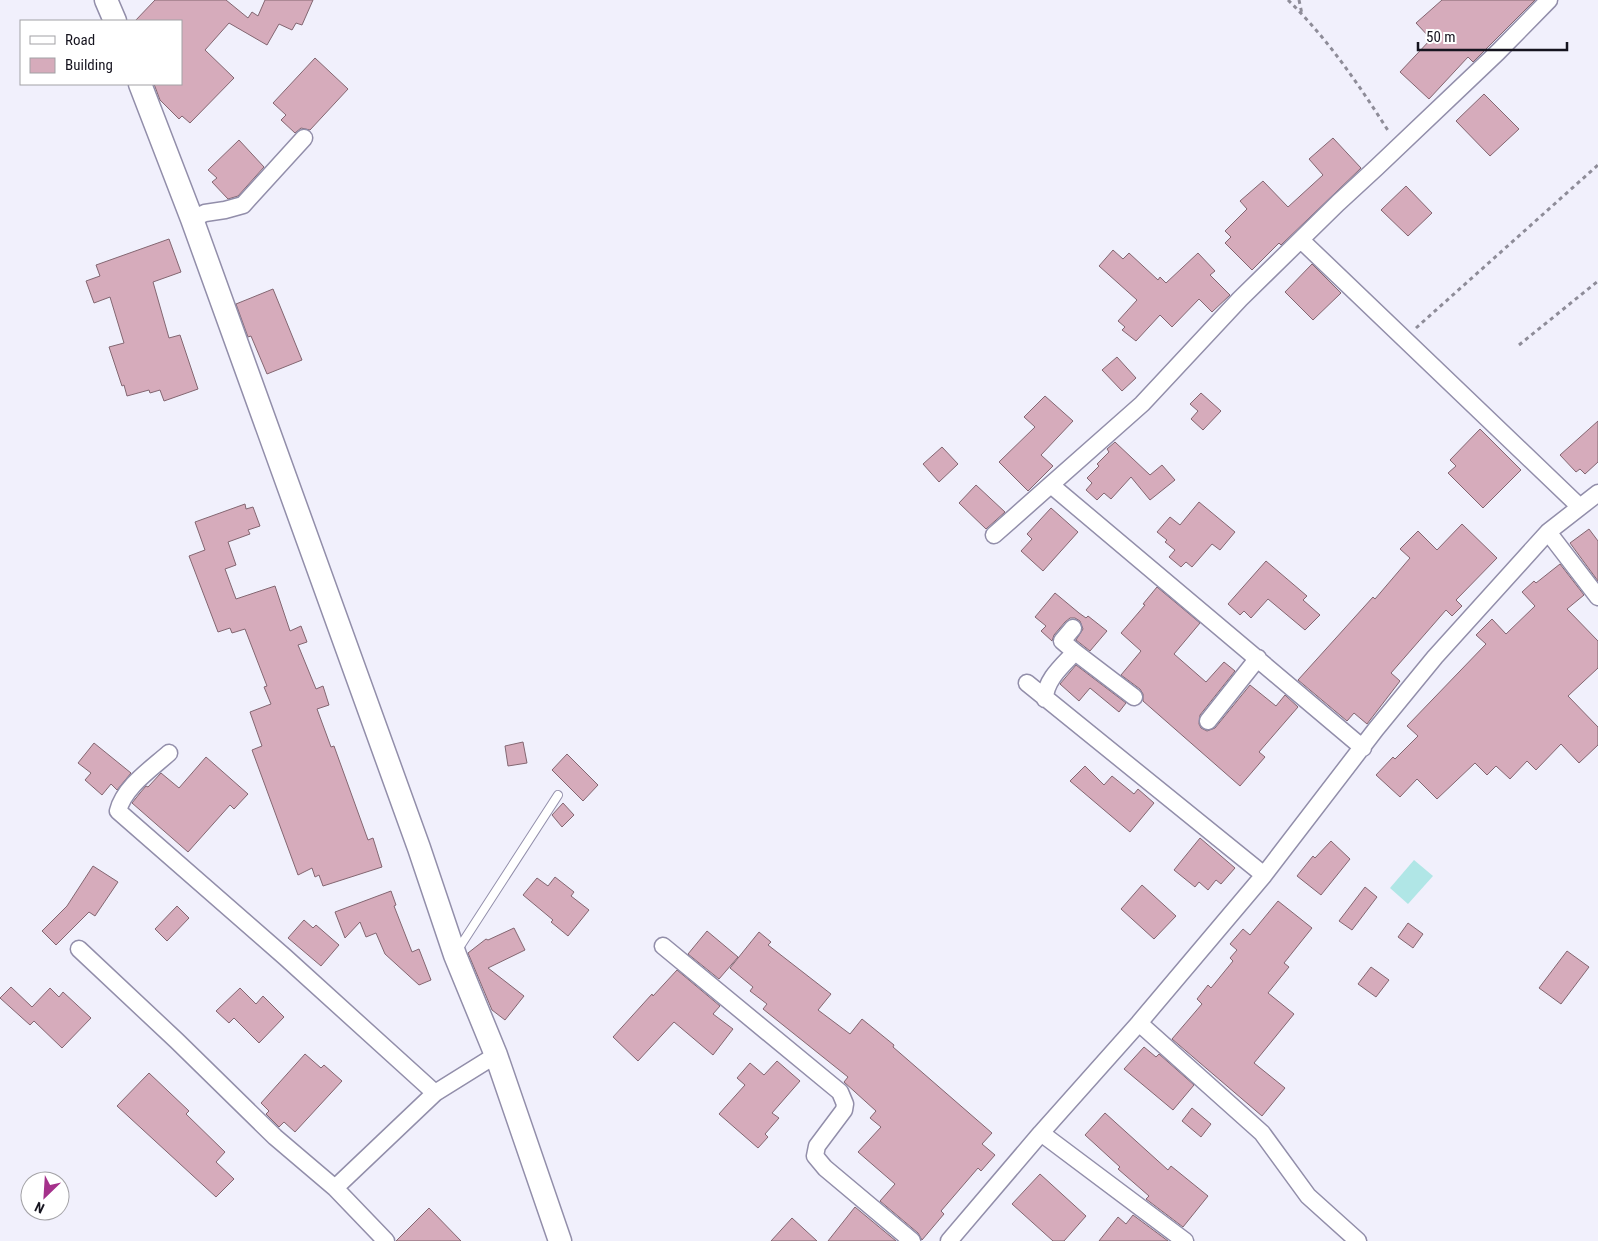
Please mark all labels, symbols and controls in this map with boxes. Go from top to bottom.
legend [20,20,182,85]
scale bar [1418,20,1567,52]
text: 50 m [1426,28,1456,46]
text: Road [65,31,95,49]
text: Building [65,56,113,74]
north arrow [20,1171,70,1221]
text: N [32,1199,47,1217]

